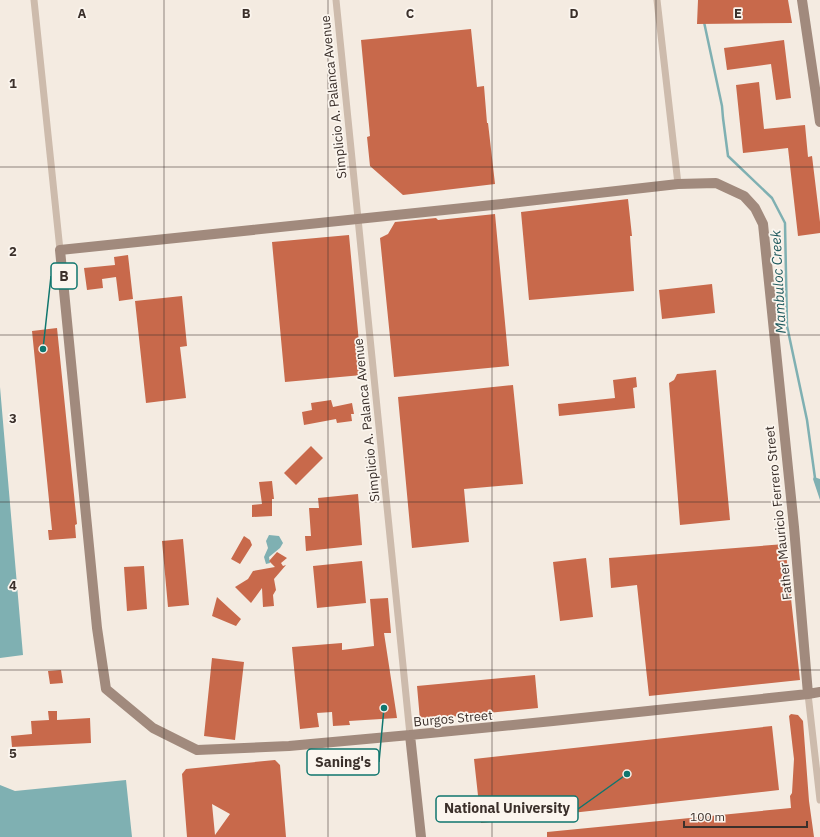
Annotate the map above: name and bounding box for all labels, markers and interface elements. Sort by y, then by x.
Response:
text: A [78,5,87,22]
text: B [242,5,251,22]
text: C [406,5,415,22]
text: D [569,5,579,22]
text: E [734,5,742,22]
street label: Simplicio A. Palanca Avenue [316,14,351,180]
text: 1 [9,75,17,92]
water label: Mambuloc Creek [766,229,790,334]
text: 2 [9,243,17,260]
callout: B [51,263,77,289]
text: B [59,267,69,285]
street label: Simplicio A. Palanca Avenue [349,337,384,503]
text: 3 [9,410,17,427]
street label: Father Mauricio Ferrero Street [761,425,796,601]
text: 4 [9,577,17,594]
street label: Burgos Street [413,707,493,730]
text: 5 [9,745,17,762]
callout: Saning's [307,749,379,775]
text: Saning's [315,753,371,771]
callout: National University [436,796,578,822]
text: National University [444,799,571,817]
scale bar [684,803,807,829]
text: 100 m [690,809,725,824]

